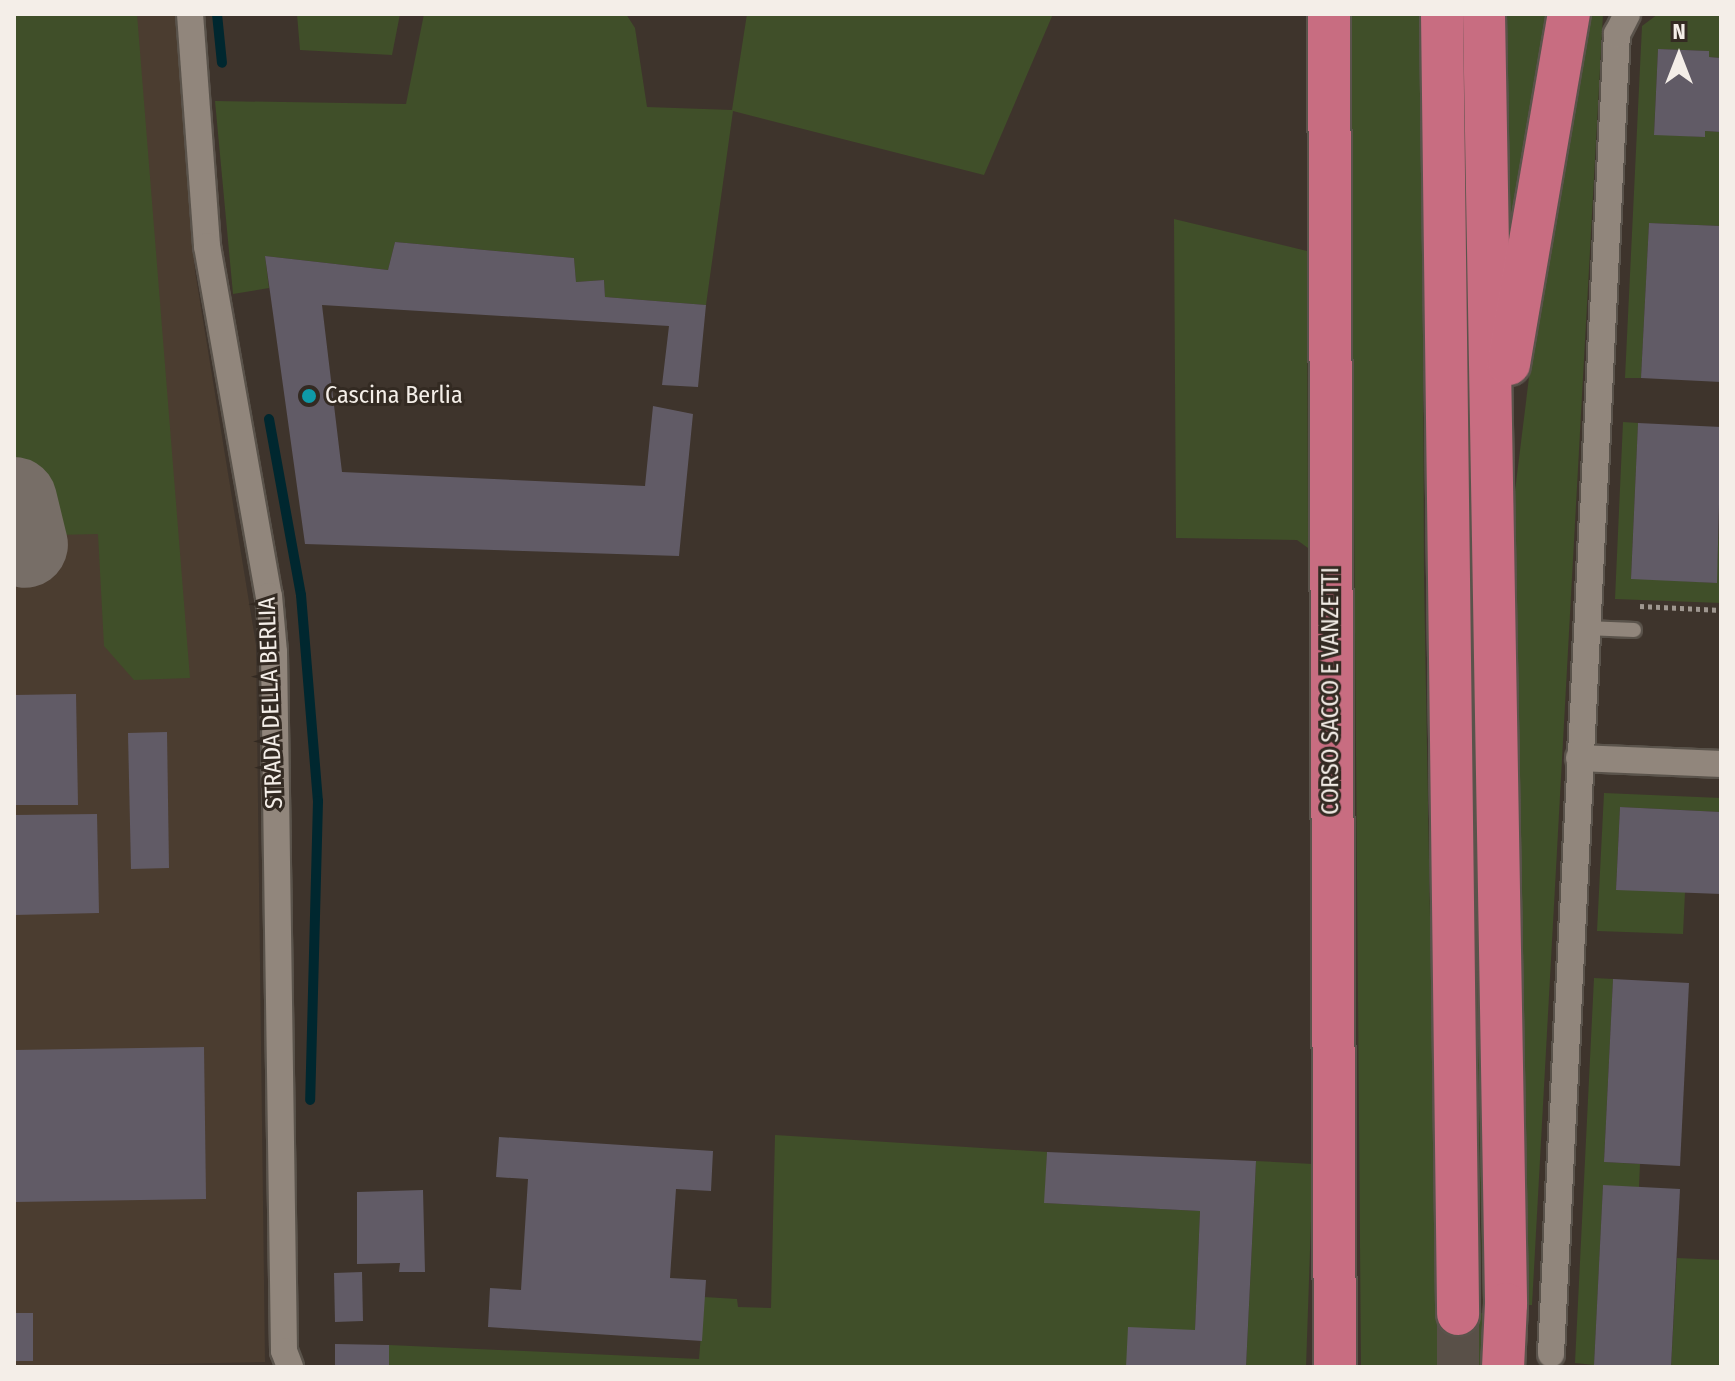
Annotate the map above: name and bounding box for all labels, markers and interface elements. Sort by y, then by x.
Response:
north arrow [1639,16,1719,96]
text: N [1672,18,1686,45]
place label: Cascina Berlia [325,382,463,410]
marker: Cascina Berlia [300,387,318,405]
street label: CORSO SACCO E VANZETTI [1317,567,1345,815]
street label: STRADA DELLA BERLIA [253,597,289,809]

